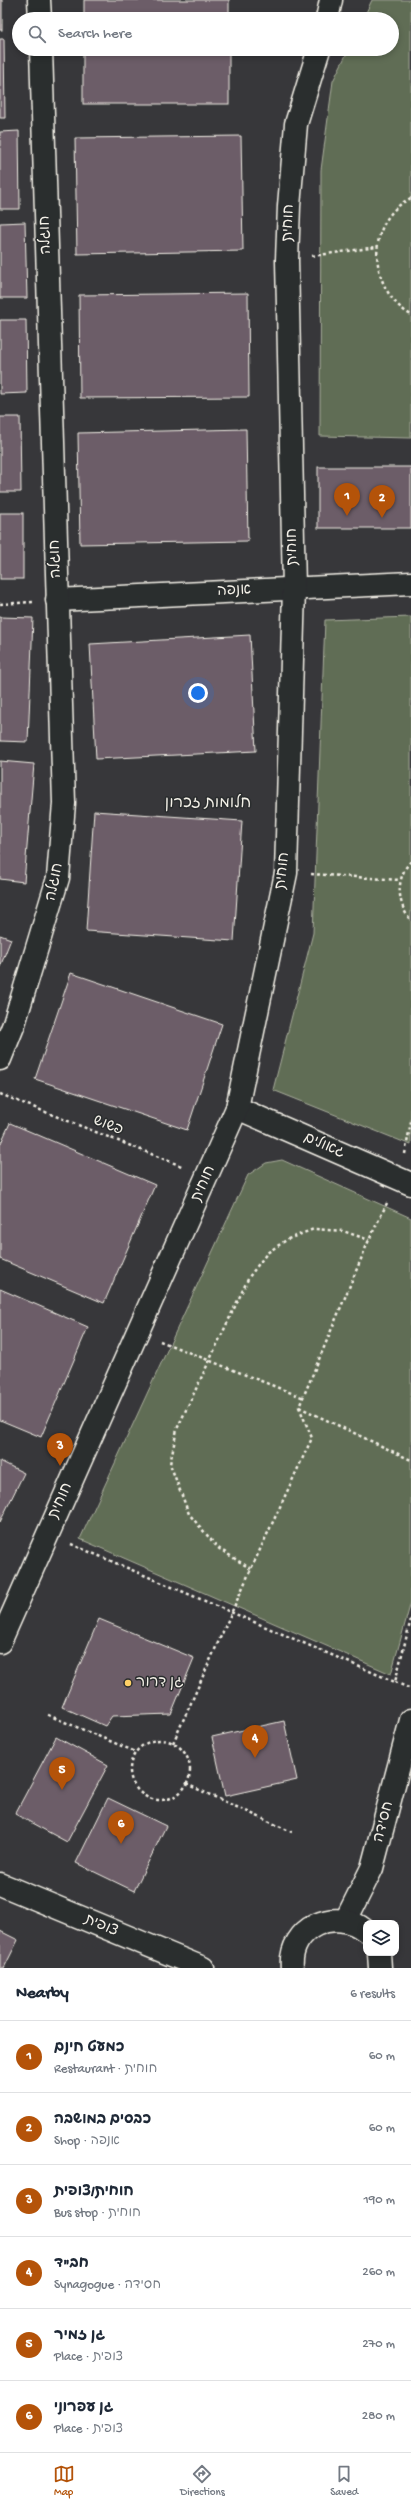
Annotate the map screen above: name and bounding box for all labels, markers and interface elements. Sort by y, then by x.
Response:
search box [12,12,399,56]
icon: search [26,23,48,45]
text: Search here [58,25,132,43]
street label: חוחית [279,204,299,242]
street label: חוגלה [35,215,56,255]
pin: 1 [334,483,360,516]
pin: 2 [369,485,395,518]
street label: חוחית [284,528,302,566]
street label: חוגלה [45,539,66,579]
street label: אנפה [217,581,252,601]
your location [188,683,208,703]
district label: חלומות זכרון [165,793,251,814]
street label: חוחית [272,851,294,891]
street label: חוגלה [41,861,68,903]
street label: פשוש [90,1112,126,1140]
street label: גאולים [301,1128,348,1163]
street label: חוחית [188,1163,220,1205]
pin: 3 [47,1433,73,1466]
street label: חוחית [45,1480,77,1522]
place label: גן דרור [136,1674,183,1692]
marker: גן דרור [123,1678,133,1688]
pin: 4 [242,1725,268,1758]
pin: 5 [49,1757,75,1790]
street label: חסידה [370,1799,398,1845]
pin: 6 [108,1811,134,1844]
street label: צופית [80,1910,121,1941]
map controls [363,1920,399,1956]
button: layers [363,1920,399,1956]
text: Nearby [16,1984,69,2004]
text: 6 results [350,1987,395,2002]
text: כמעט חינם [54,2039,124,2057]
text: 1 [26,2049,32,2064]
text: 60 m [369,2049,395,2064]
text: Restaurant · חוחית [54,2062,157,2077]
text: כבסים במושבה [54,2111,151,2129]
text: 2 [26,2121,32,2136]
text: 60 m [369,2121,395,2136]
text: Shop · אנפה [54,2134,120,2149]
text: חוחית/צופית [54,2183,134,2201]
text: 3 [26,2193,32,2208]
text: 190 m [364,2193,395,2208]
text: Bus stop · חוחית [54,2206,141,2221]
text: חב"ד [54,2255,89,2273]
text: 4 [26,2265,32,2280]
text: 260 m [362,2265,395,2280]
text: Synagogue · חסידה [54,2278,161,2293]
text: גן זמיר [54,2327,105,2345]
text: 5 [26,2337,32,2352]
text: 270 m [362,2337,395,2352]
text: Place · צופית [54,2350,123,2365]
text: גן עפרוני [54,2399,113,2417]
text: 6 [26,2409,32,2424]
text: 280 m [362,2409,395,2424]
text: Place · צופית [54,2422,123,2437]
tab: Map [53,2463,75,2499]
tab: Directions [180,2463,225,2499]
tab: Saved [330,2463,358,2499]

